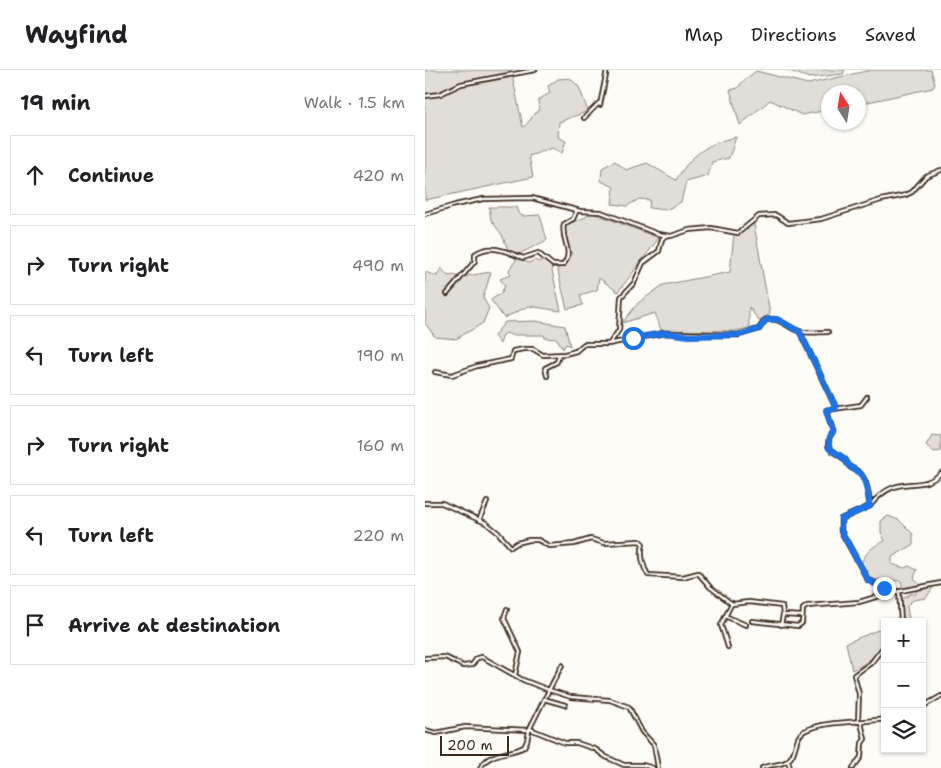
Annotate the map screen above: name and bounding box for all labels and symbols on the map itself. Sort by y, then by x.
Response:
north arrow [821,85,866,130]
route start [622,327,645,350]
route end [873,577,896,600]
scale bar [440,733,509,756]

